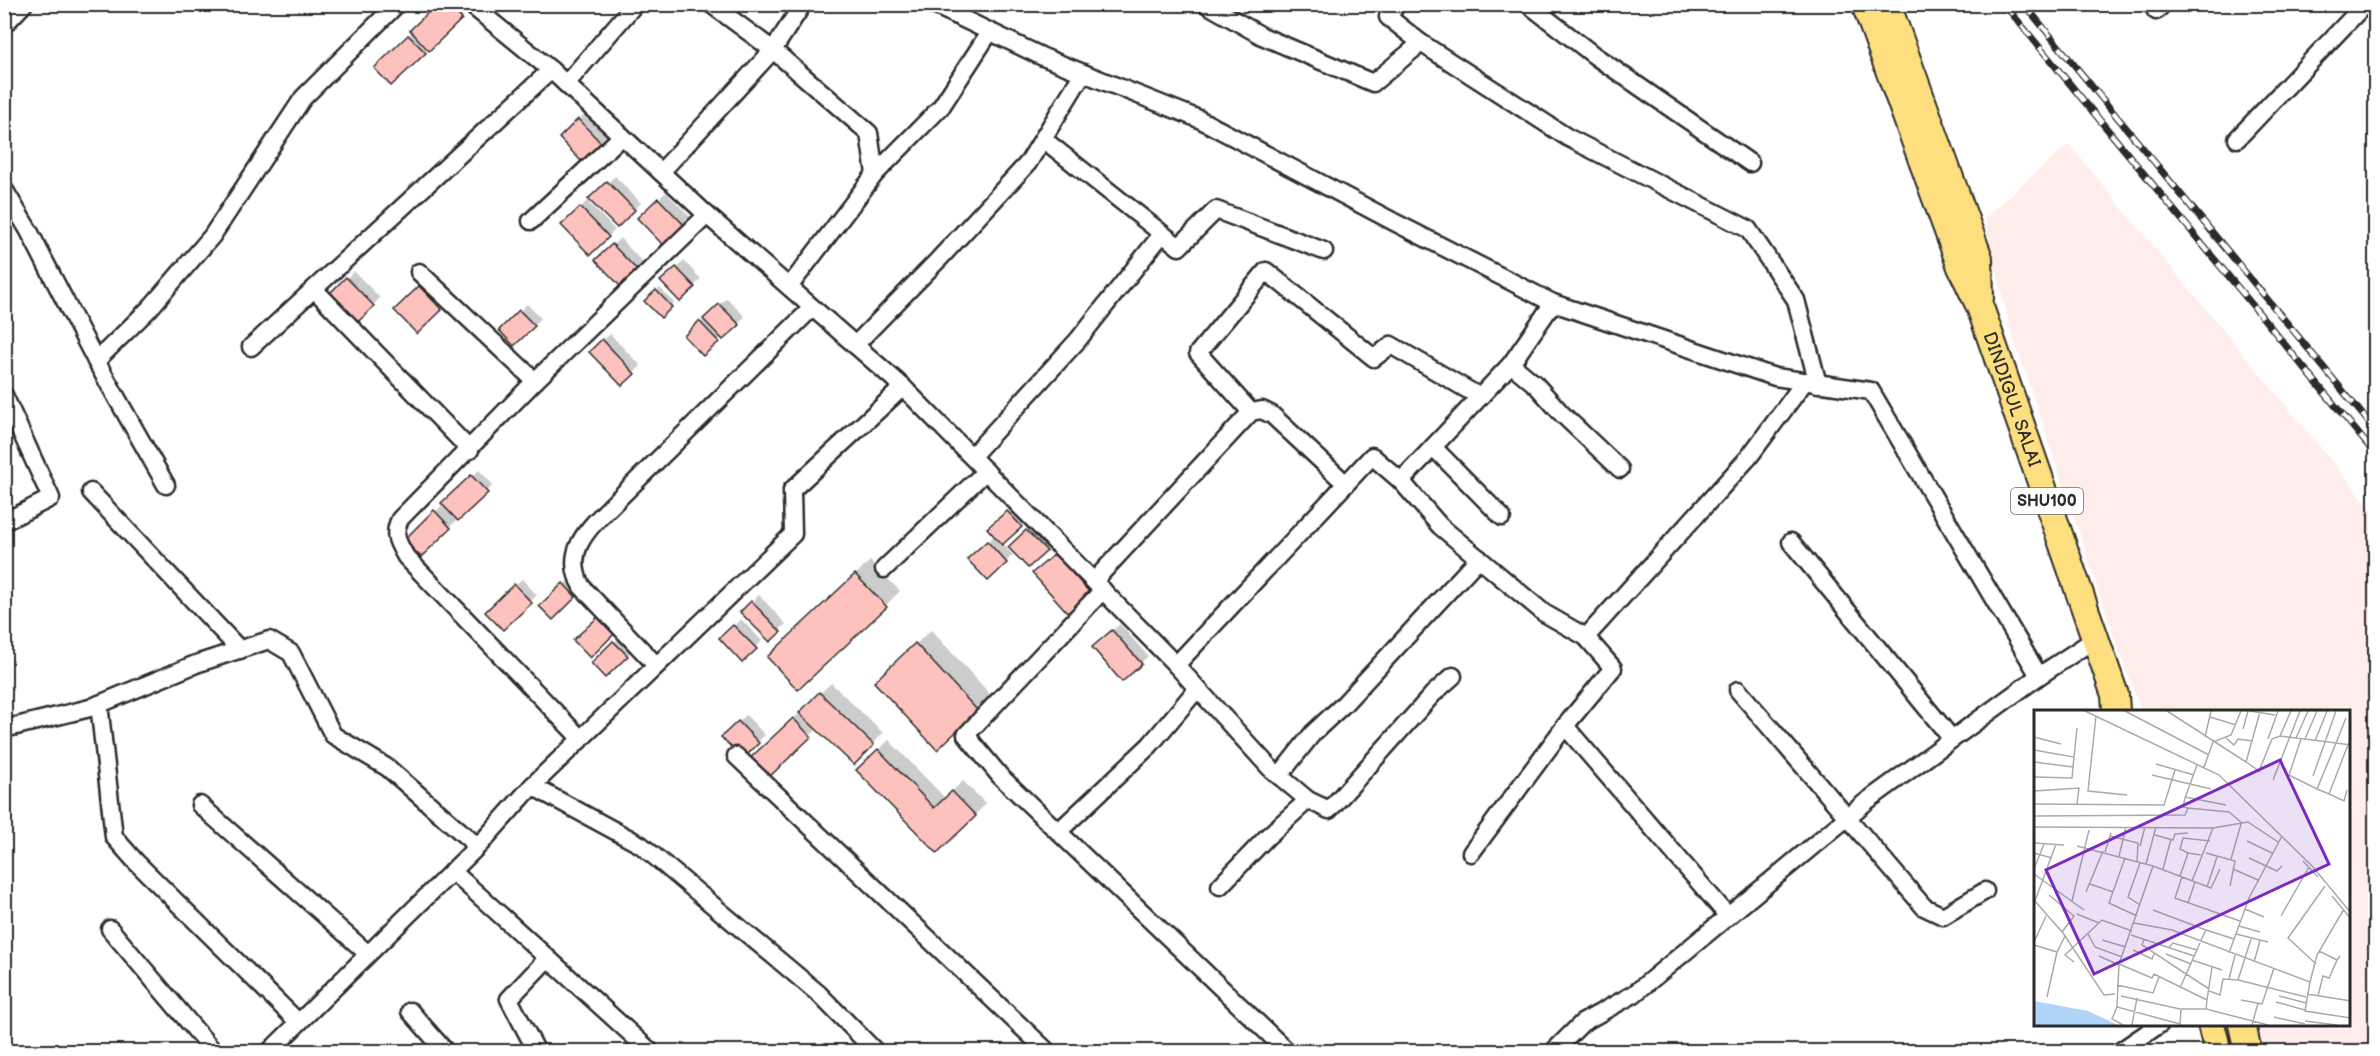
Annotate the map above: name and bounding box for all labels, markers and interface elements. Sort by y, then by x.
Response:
street label: DINDIGUL SALAI [1979,329,2045,470]
road number: SHU100 [2011,488,2083,514]
inset map [2034,710,2350,1026]

